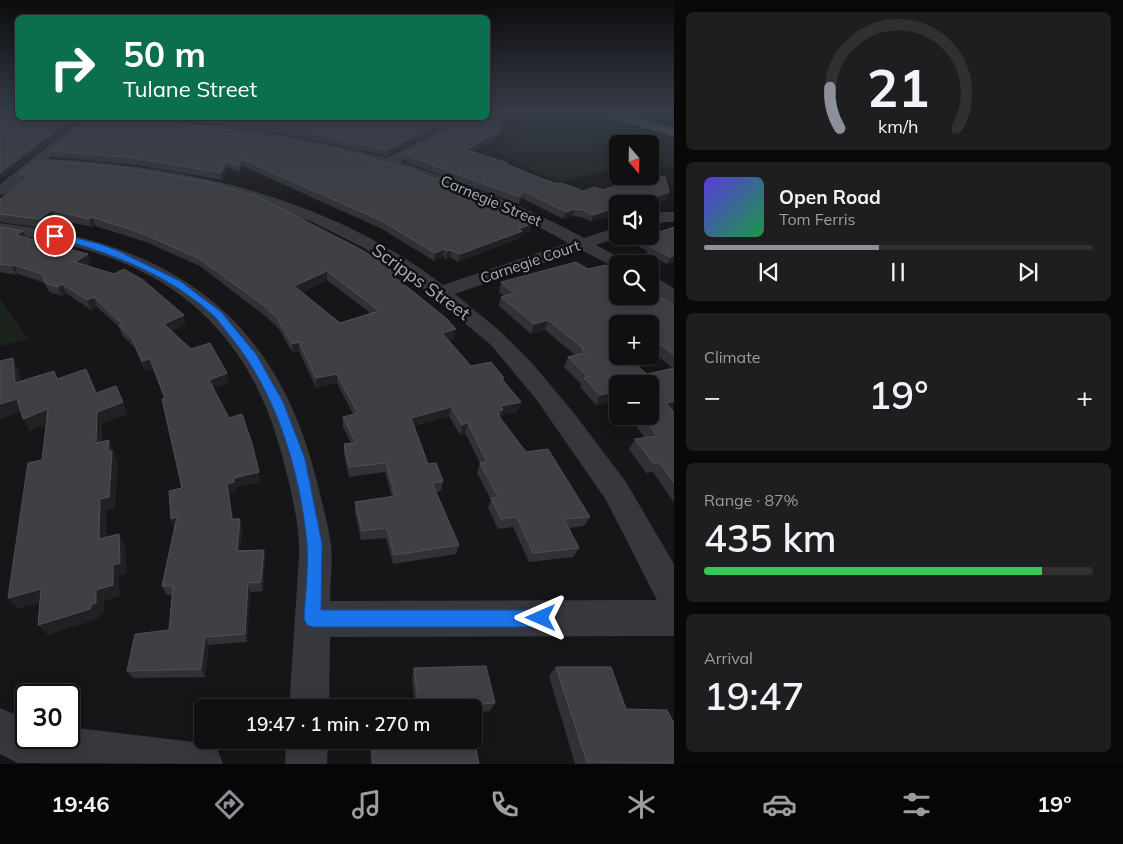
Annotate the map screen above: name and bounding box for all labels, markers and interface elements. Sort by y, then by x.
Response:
text: 50 m [123,32,206,76]
icon: right [40,35,105,100]
text: 21 [867,55,930,120]
text: Tulane Street [123,75,257,103]
text: km/h [878,115,919,137]
north arrow [609,135,659,185]
map controls [609,135,659,425]
street label: Carnegie Street [438,171,544,230]
text: Open Road [779,185,881,209]
button: sound [609,195,659,245]
text: Tom Ferris [779,209,856,229]
pin [34,215,76,257]
icon: arrive [41,222,69,250]
street label: Carnegie Court [478,236,582,287]
street label: Scripps Street [368,238,475,325]
button: search [609,255,659,305]
icon: previous [755,258,783,286]
icon: pause [884,258,912,286]
icon: next [1014,258,1042,286]
button: + [609,315,659,365]
text: Climate [704,347,760,367]
text: 19° [869,371,928,419]
button: − [609,375,659,425]
text: − [704,379,721,414]
text: + [1076,379,1093,414]
text: Range · 87% [704,490,799,510]
text: 435 km [704,514,837,562]
position arrow [514,591,566,643]
text: Arrival [704,648,753,668]
text: 19:47 [704,672,804,720]
speed limit sign: 30 [15,684,80,749]
text: 19:47 · 1 min · 270 m [245,712,431,736]
icon: directions [212,787,247,822]
icon: music [349,787,384,822]
icon: phone [487,787,522,822]
icon: climate [624,787,659,822]
icon: car [762,787,797,822]
icon: filters [899,787,934,822]
text: 19:46 [51,790,110,818]
text: 19° [1037,790,1072,818]

